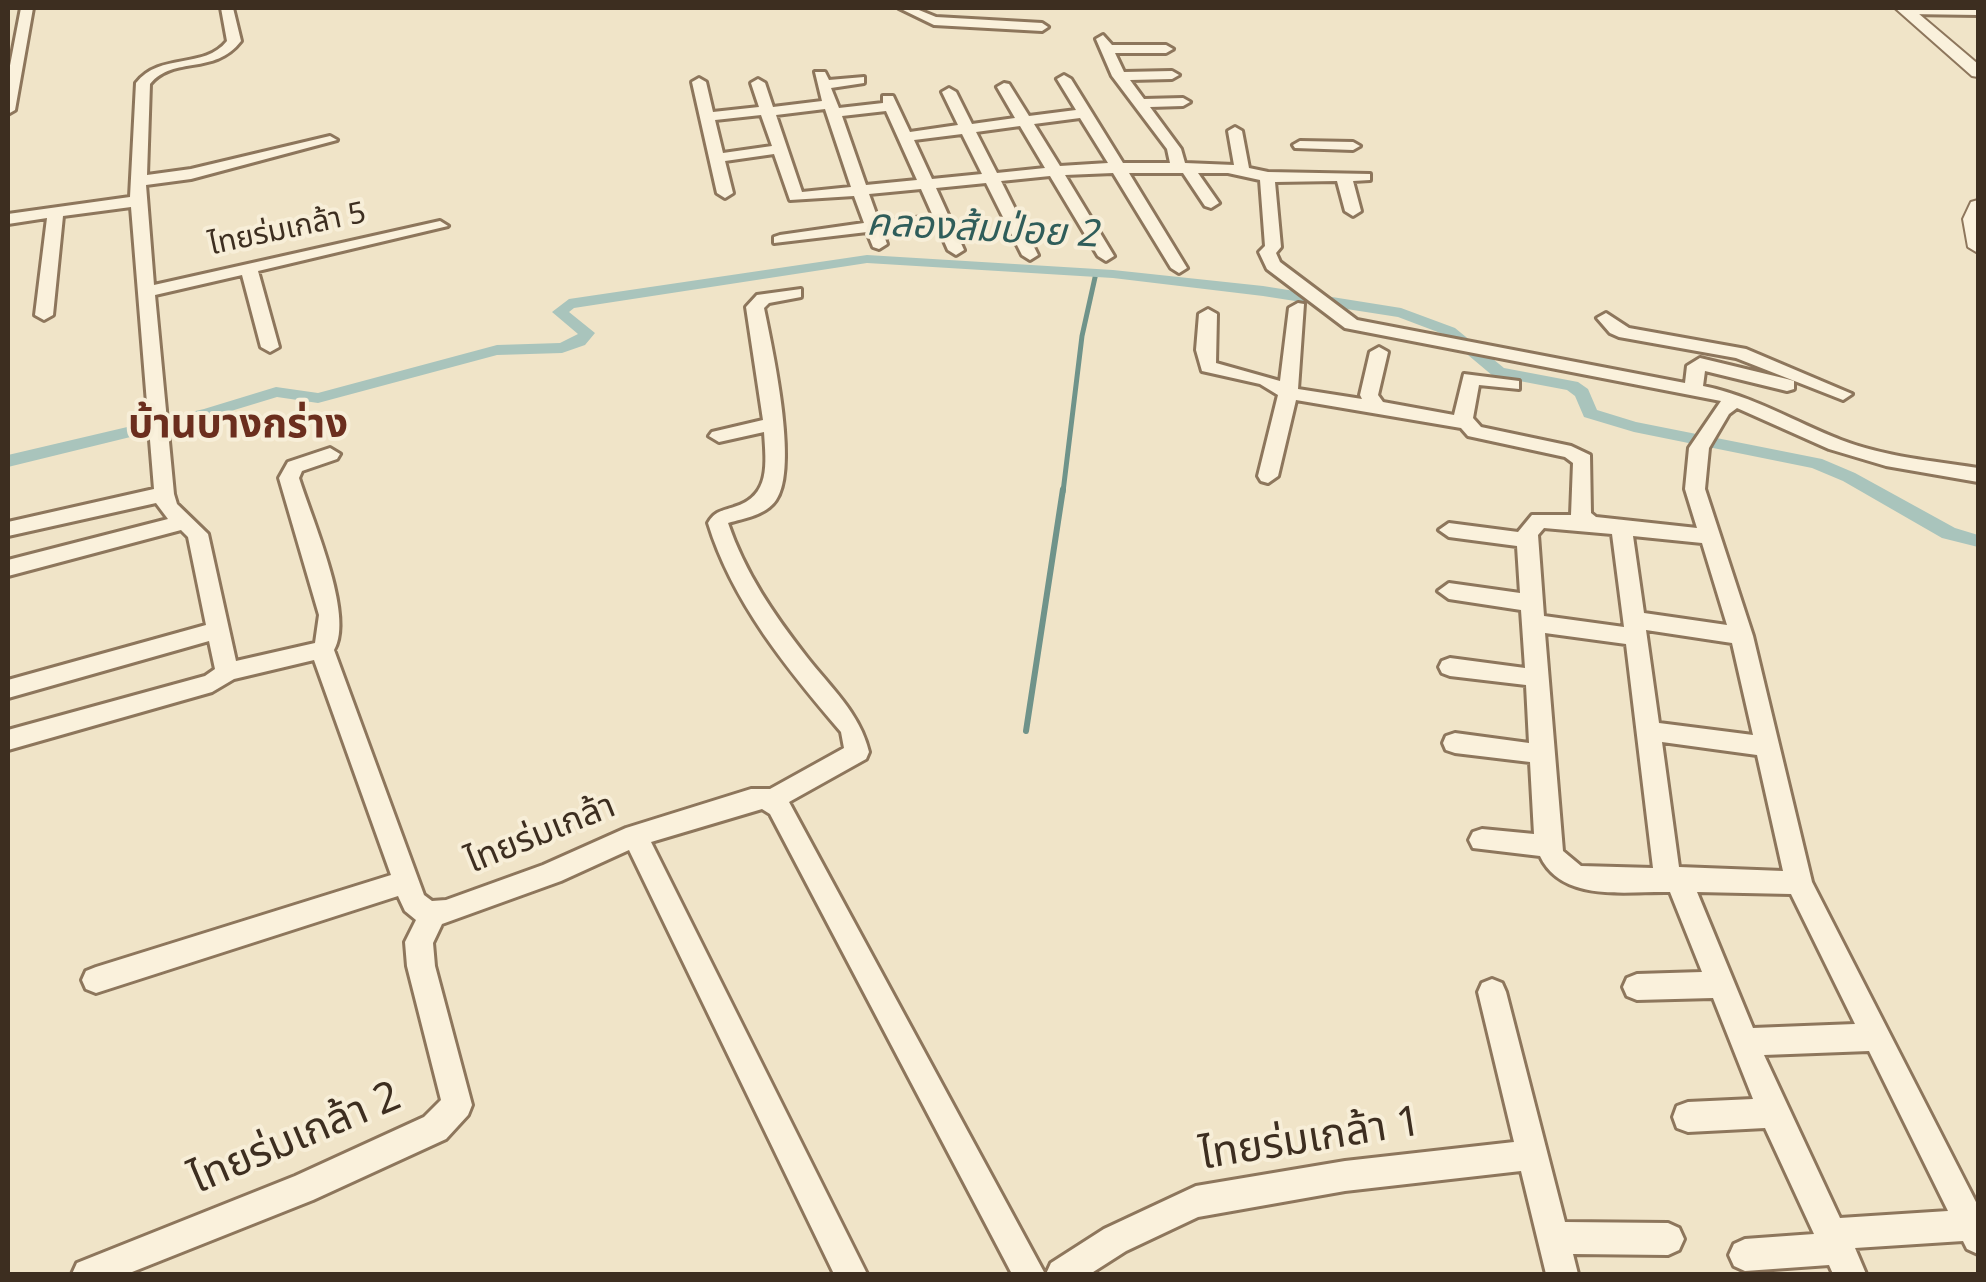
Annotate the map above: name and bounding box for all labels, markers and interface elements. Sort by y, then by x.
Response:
street label: ไทยร่มเกล้า 5 [206,198,370,266]
water label: คลองส้มป่อย 2 [865,204,1099,262]
district label: บ้านบางกร่าง [128,405,348,453]
street label: ไทยร่มเกล้า [461,788,623,886]
street label: ไทยร่มเกล้า 2 [184,1075,410,1209]
street label: ไทยร่มเกล้า 1 [1197,1101,1425,1185]

